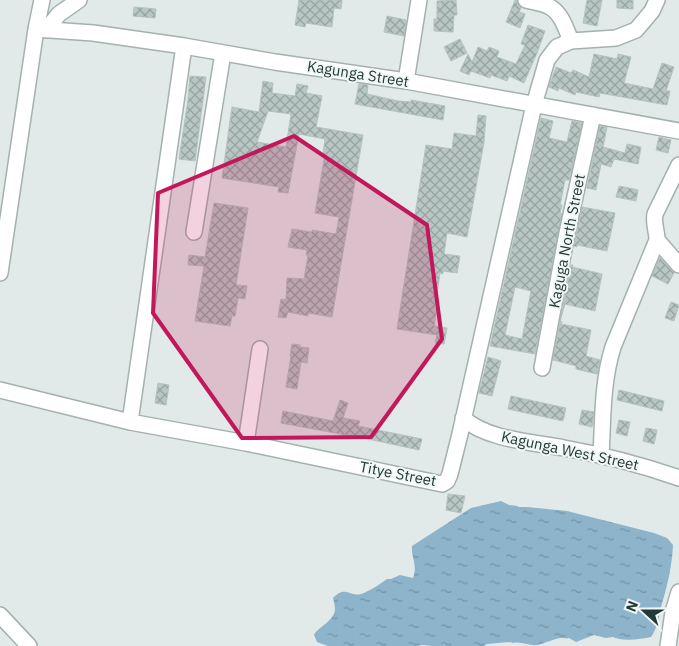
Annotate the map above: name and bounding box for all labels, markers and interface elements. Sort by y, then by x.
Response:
street label: Kagunga Street [306,56,410,91]
street label: Kaguga North Street [544,172,589,310]
street label: Kagunga West Street [500,427,641,474]
street label: Titye Street [358,457,438,490]
north arrow [619,586,669,636]
text: N [622,598,642,614]

